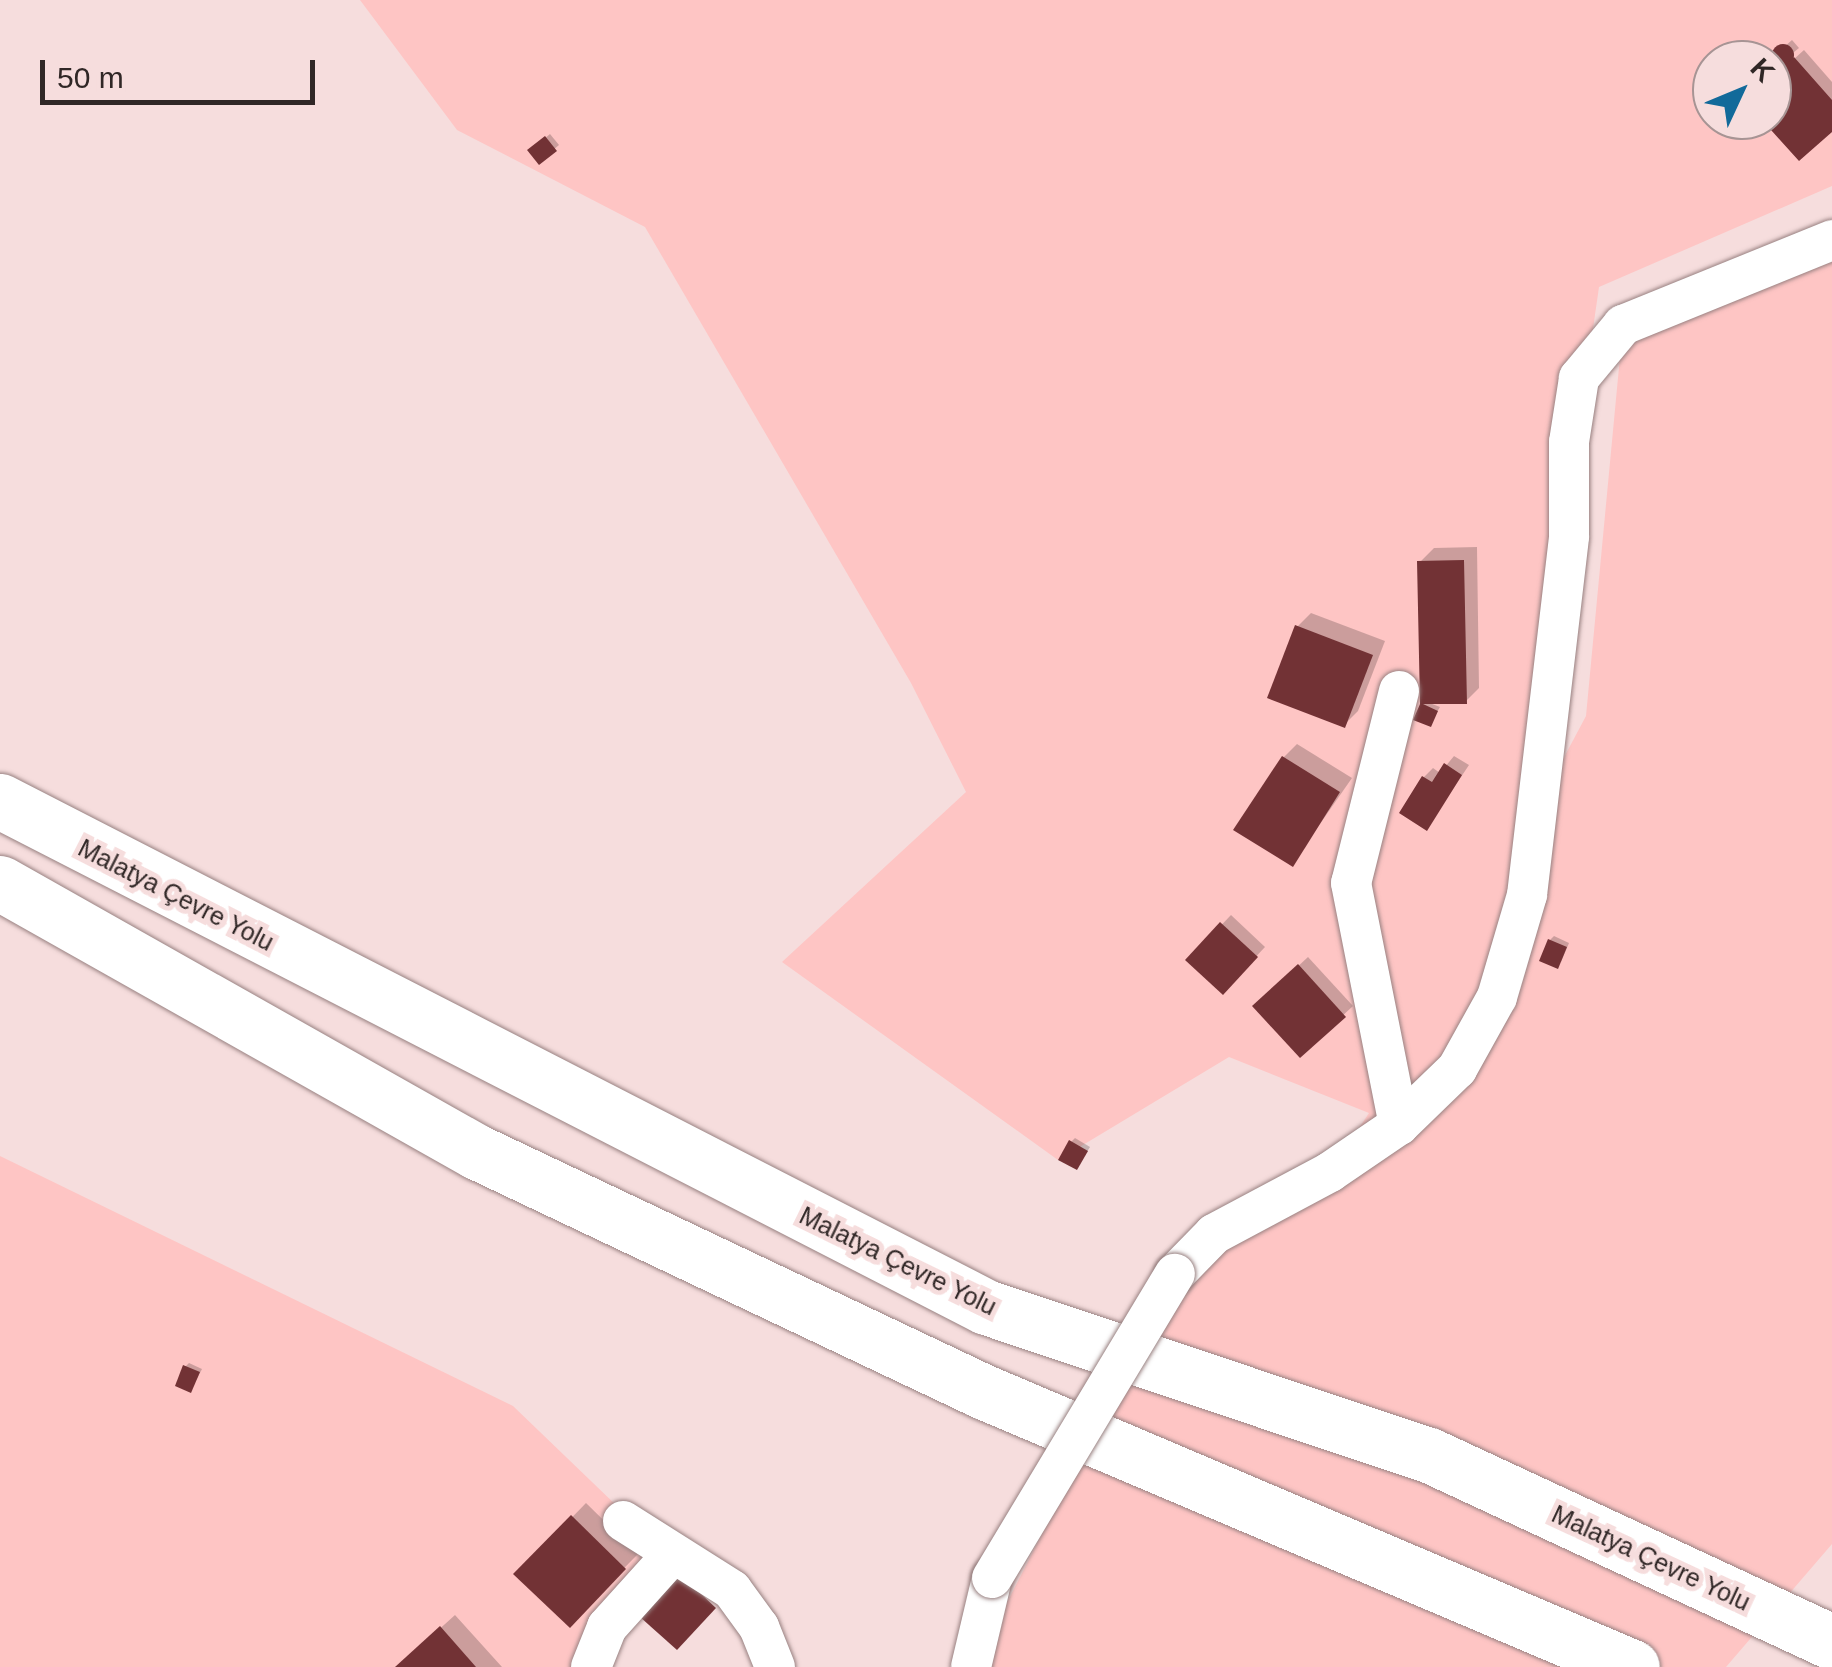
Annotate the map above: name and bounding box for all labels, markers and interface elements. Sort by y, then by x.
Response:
scale bar [45,40,320,102]
north arrow [1692,40,1792,140]
text: K [1744,52,1781,88]
text: 50 m [57,61,124,94]
street label: Malatya Çevre Yolu [73,833,279,957]
street label: Malatya Çevre Yolu [794,1200,1002,1322]
street label: Malatya Çevre Yolu [1547,1499,1755,1617]

